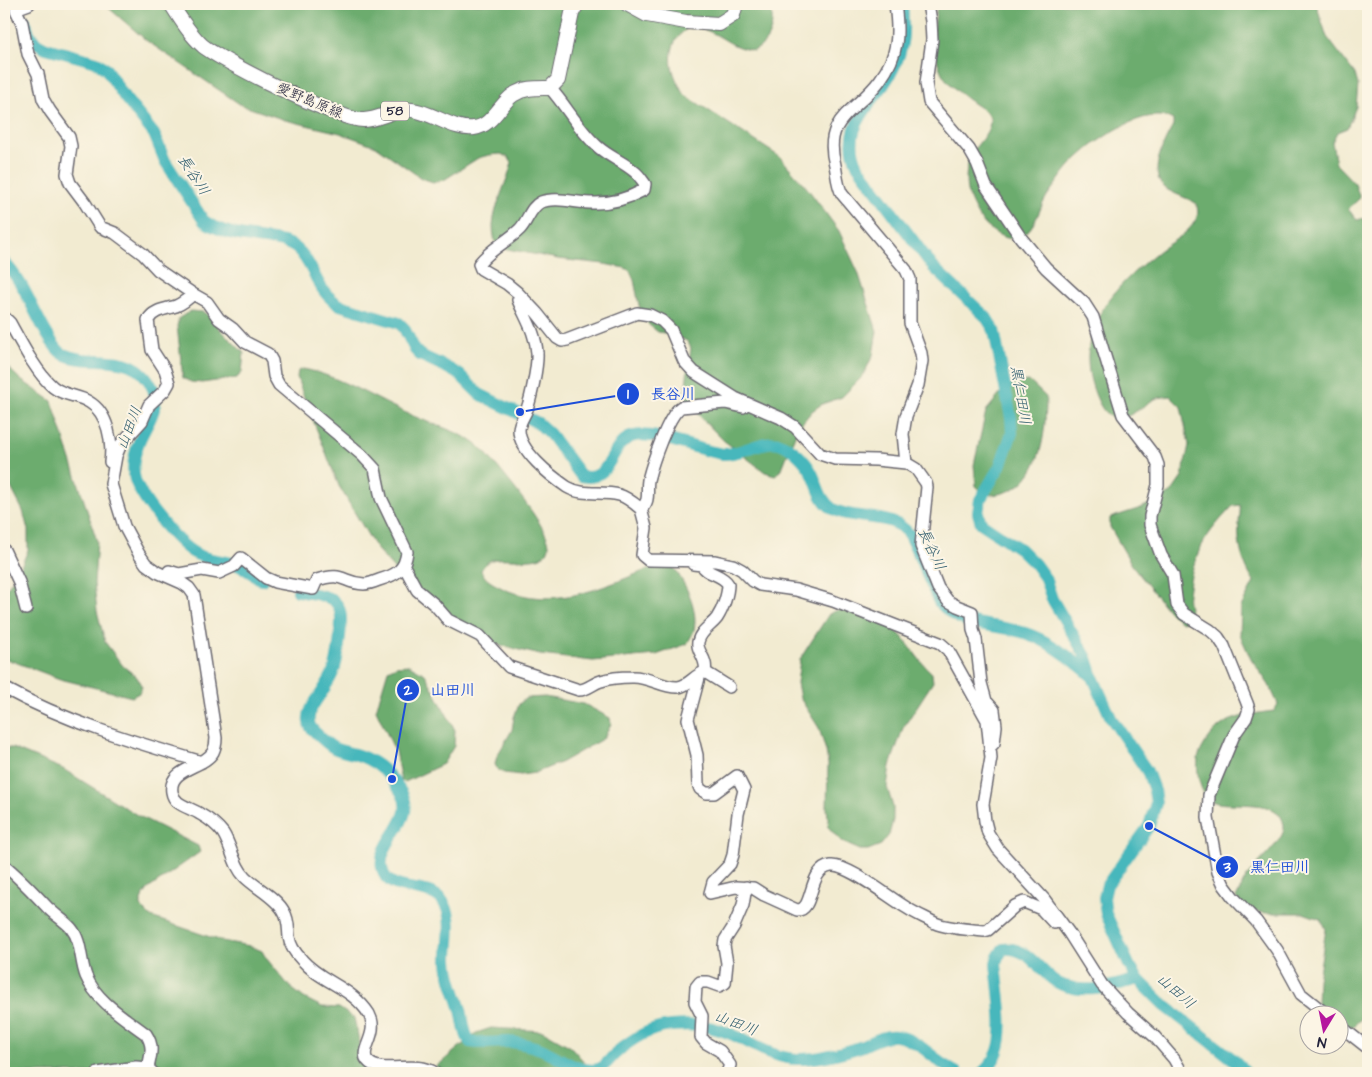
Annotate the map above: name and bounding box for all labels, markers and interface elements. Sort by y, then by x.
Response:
street label: 愛野島原線 [273,78,346,124]
road number: 58 [381,102,409,120]
water label: 長谷川 [173,151,215,200]
water label: 黒仁田川 [1005,364,1036,426]
callout: 長谷川 [615,379,705,409]
text: 1 [627,384,629,405]
text: 長谷川 [650,384,696,405]
water label: 山田川 [112,403,147,453]
water label: 長谷川 [913,524,951,574]
callout: 山田川 [396,675,486,705]
text: 2 [403,680,413,701]
text: 山田川 [430,680,476,701]
callout: 黒仁田川 [1215,852,1320,882]
text: 3 [1222,857,1231,878]
text: 黒仁田川 [1250,857,1310,878]
water label: 山田川 [1152,969,1200,1014]
north arrow [1300,1004,1350,1054]
water label: 山田川 [711,1006,761,1041]
text: N [1316,1031,1328,1052]

